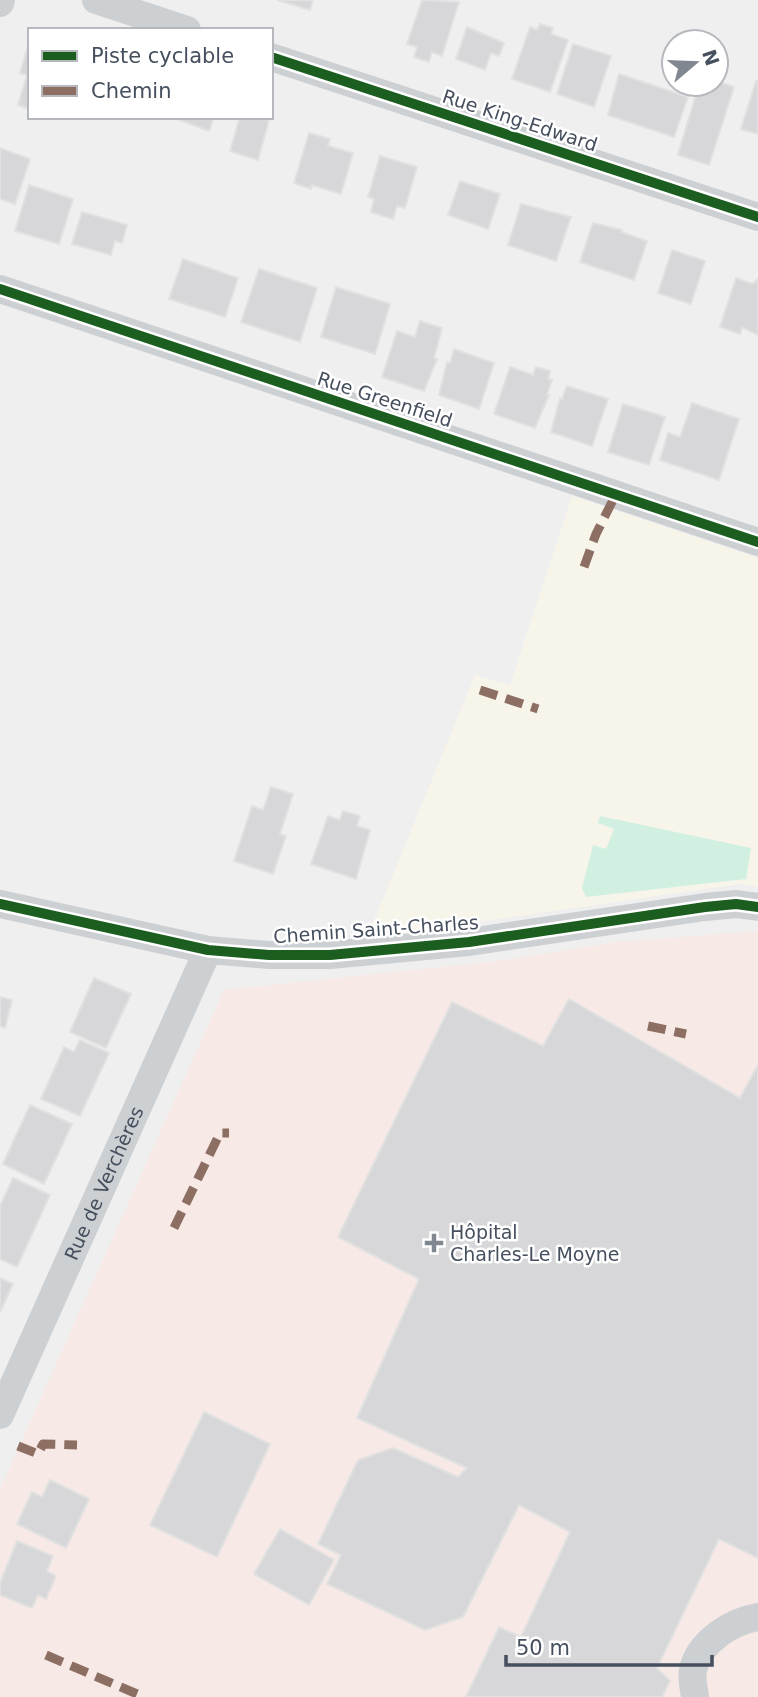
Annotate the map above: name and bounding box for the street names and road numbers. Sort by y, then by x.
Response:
street label: Rue King-Edward [440,85,600,155]
street label: Rue Greenfield [315,367,455,431]
street label: Chemin Saint-Charles [273,911,479,947]
street label: Rue de Verchères [60,1103,148,1263]

